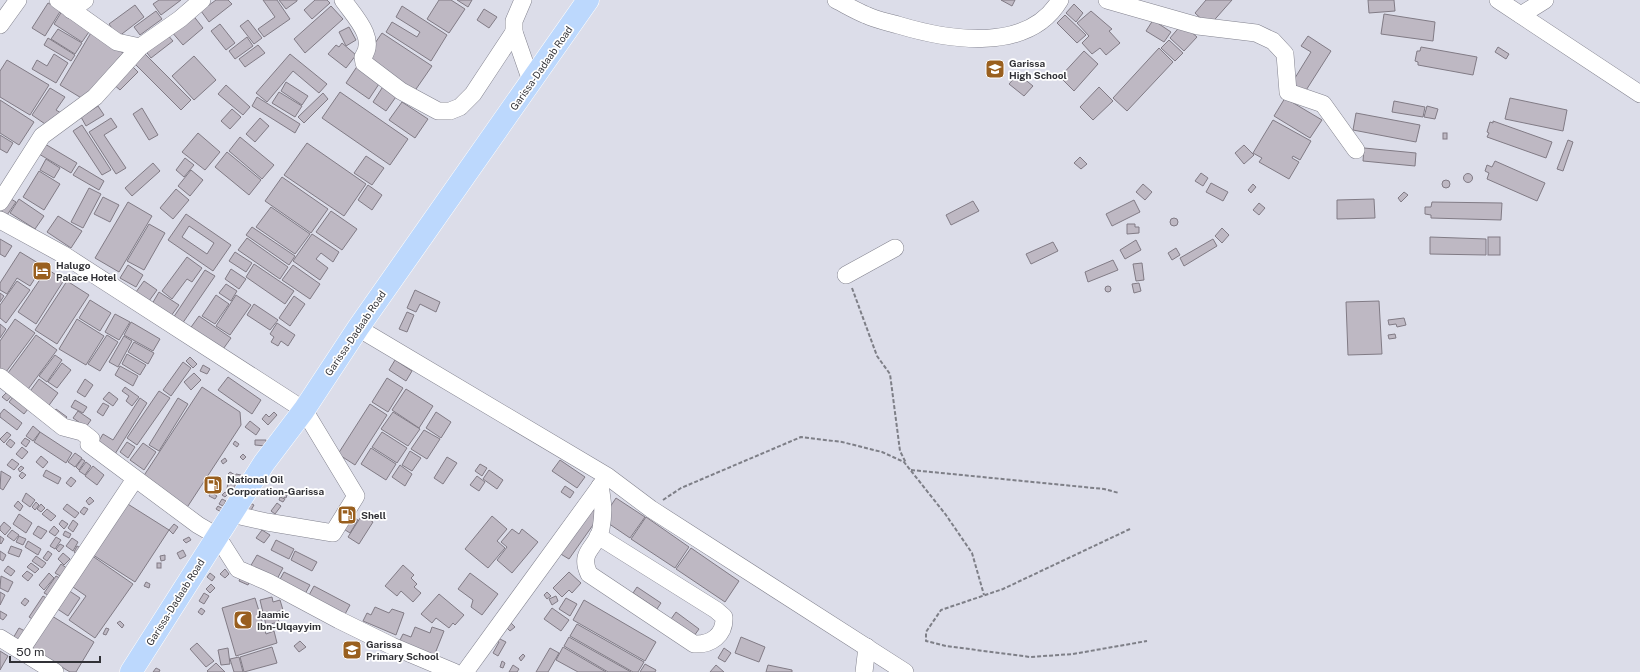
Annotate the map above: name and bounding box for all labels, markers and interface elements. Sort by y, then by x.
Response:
street label: Garissa-Dadaab Road [507,24,575,112]
place label: Garissa High School [1009,57,1067,81]
school or university icon: Garissa High School [984,58,1006,80]
place label: Halugo Palace Hotel [56,259,117,283]
hotel icon: Halugo Palace Hotel [31,260,53,282]
street label: Garissa-Dadaab Road [322,288,388,378]
place label: National Oil Corporation-Garissa [227,473,324,497]
fuel station icon: National Oil Corporation-Garissa [202,474,224,496]
fuel station icon: Shell [336,504,358,526]
place label: Shell [361,509,386,521]
street label: Garissa-Dadaab Road [143,556,207,648]
place label: Jaamic Ibn-Ulqayyim [257,608,321,632]
mosque icon: Jaamic Ibn-Ulqayyim [232,609,254,631]
scale bar [10,638,100,664]
place label: Garissa Primary School [366,638,439,662]
school or university icon: Garissa Primary School [341,639,363,661]
text: 50 m [16,645,44,659]

